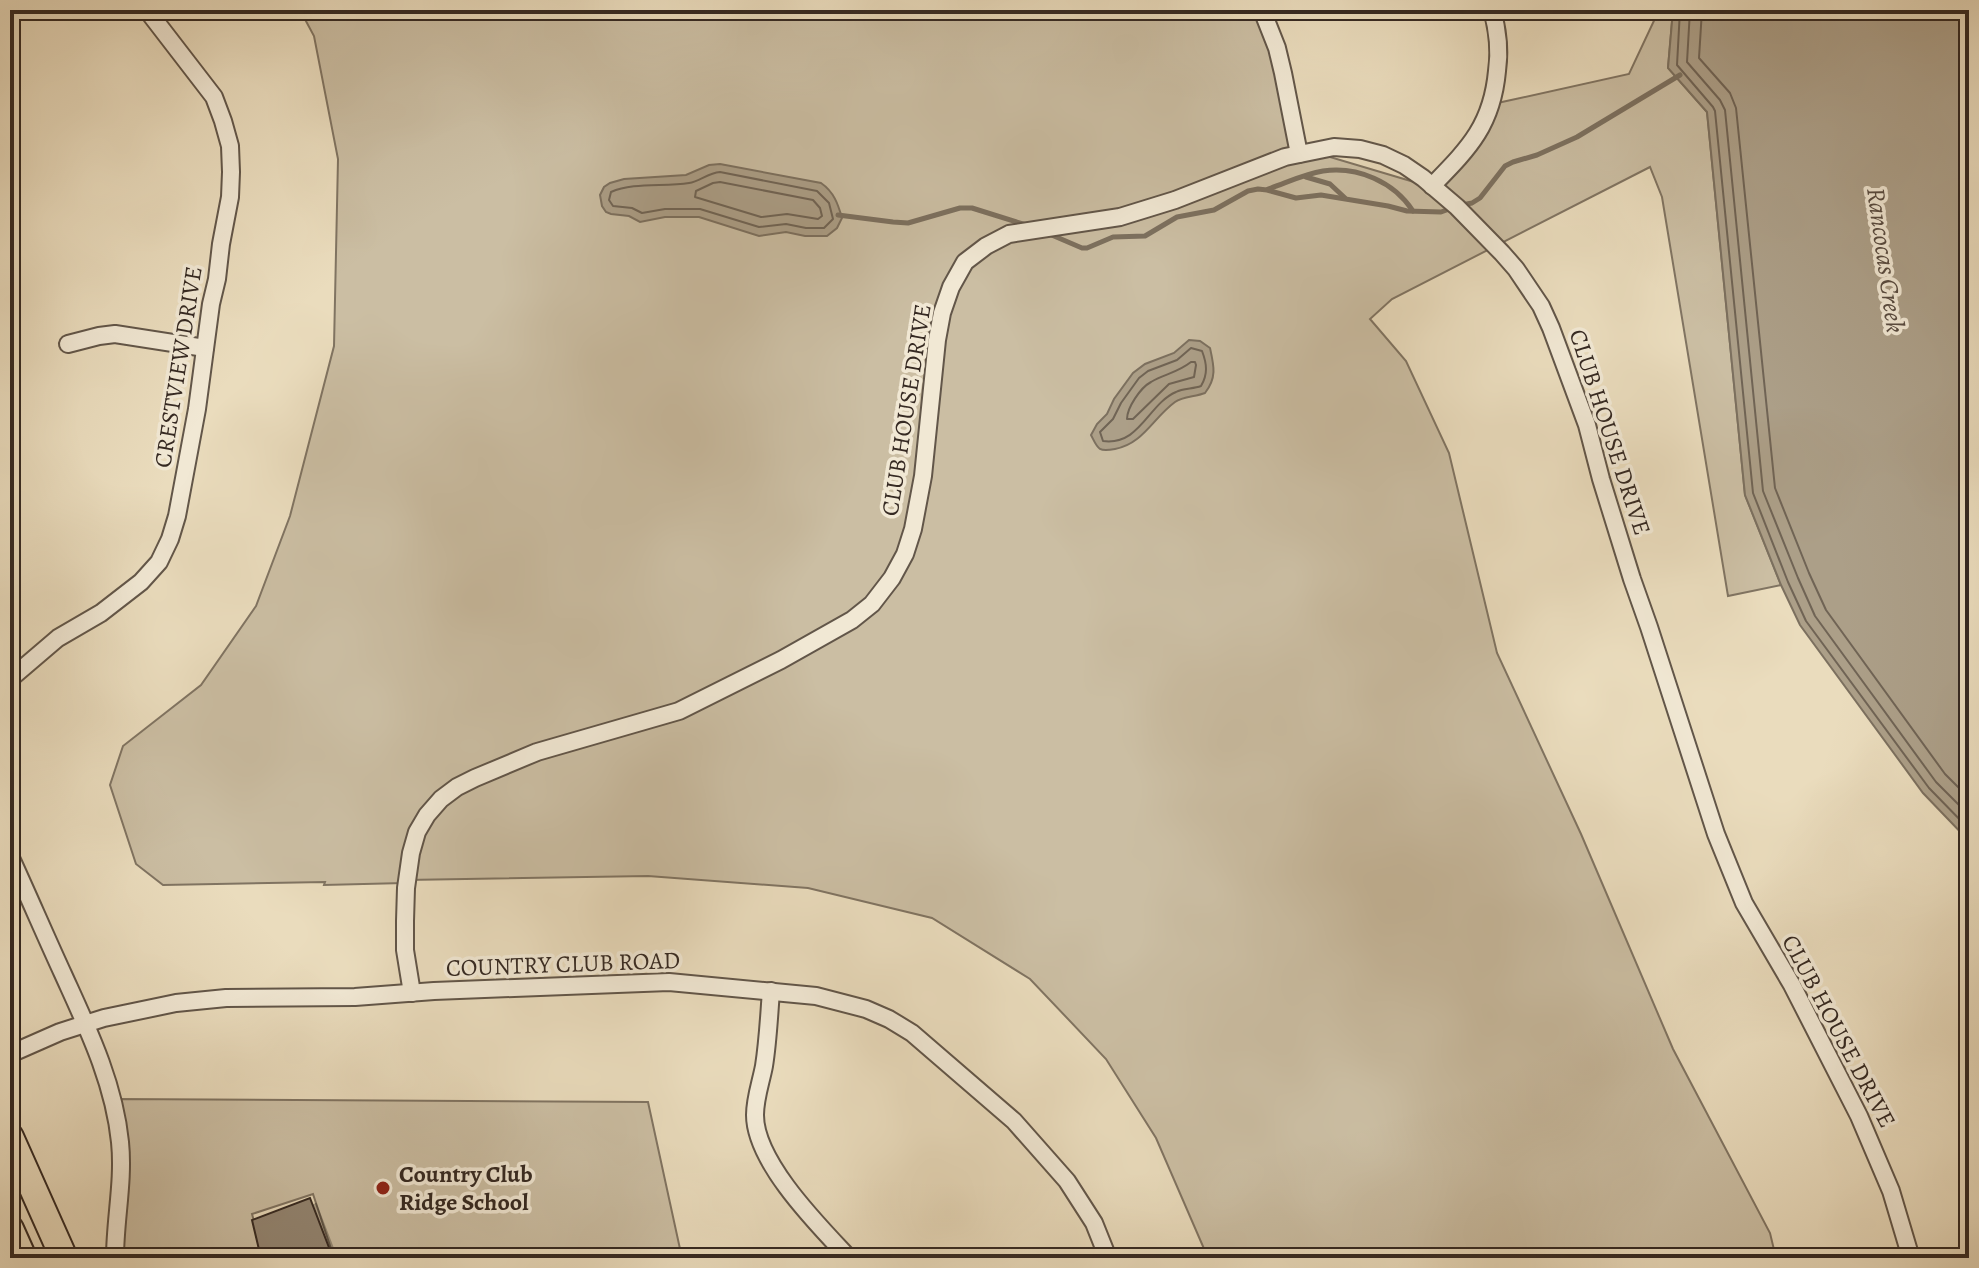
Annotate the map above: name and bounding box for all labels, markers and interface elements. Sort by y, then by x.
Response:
water label: Rancocas Creek [1858,185,1913,335]
street label: CRESTVIEW DRIVE [146,264,210,470]
street label: CLUB HOUSE DRIVE [873,302,939,518]
street label: CLUB HOUSE DRIVE [1562,325,1658,539]
street label: CLUB HOUSE DRIVE [1775,929,1903,1133]
street label: COUNTRY CLUB ROAD [445,944,681,984]
place label: Country Club Ridge School [399,1158,532,1218]
marker: Country Club Ridge School [374,1179,392,1197]

